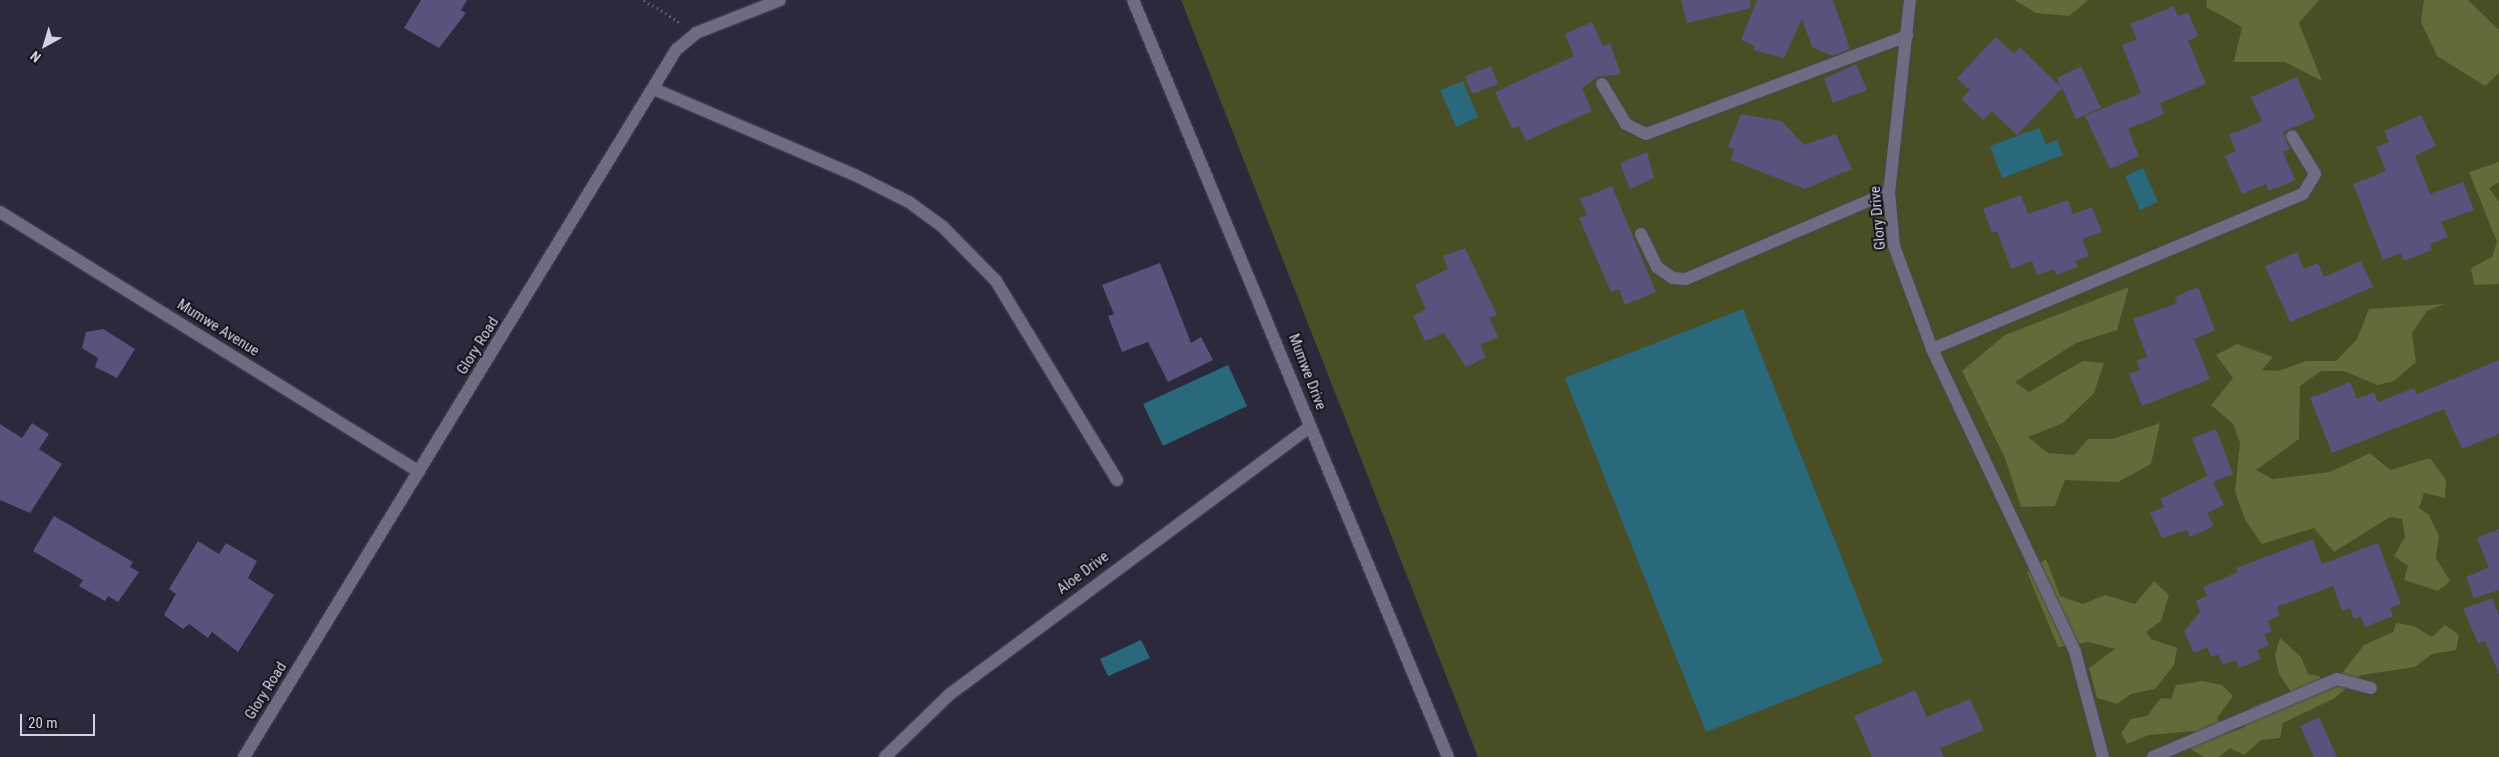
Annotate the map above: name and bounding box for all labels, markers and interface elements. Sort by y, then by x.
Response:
north arrow [20,20,70,70]
text: N [27,48,44,66]
street label: Glory Drive [1866,185,1890,251]
street label: Mumwe Avenue [174,296,262,360]
street label: Glory Road [453,314,503,378]
street label: Mumwe Drive [1284,331,1330,413]
street label: Aloe Drive [1054,548,1112,598]
street label: Glory Road [241,659,291,723]
scale bar [22,704,98,736]
text: 20 m [28,714,58,732]

